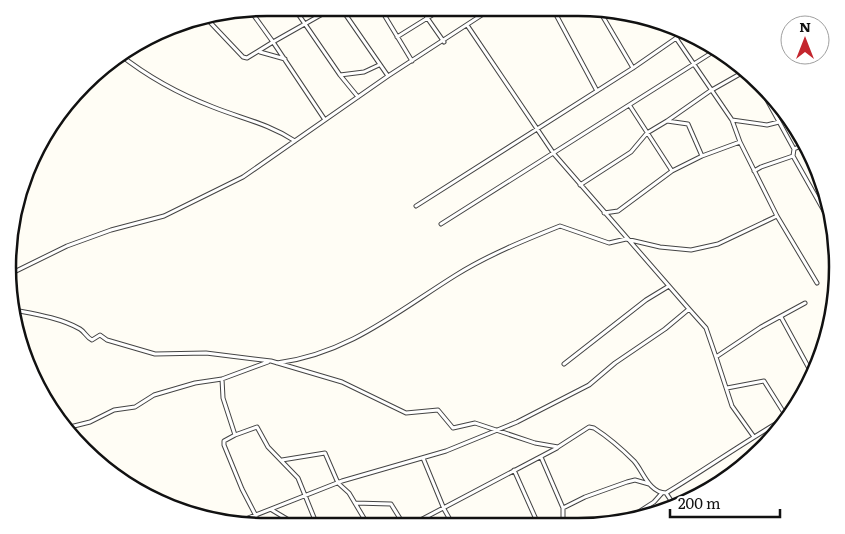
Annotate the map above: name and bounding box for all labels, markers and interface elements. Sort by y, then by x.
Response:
north arrow [780,15,830,65]
text: N [799,16,811,36]
scale bar [670,486,780,518]
text: 200 m [678,491,721,514]

